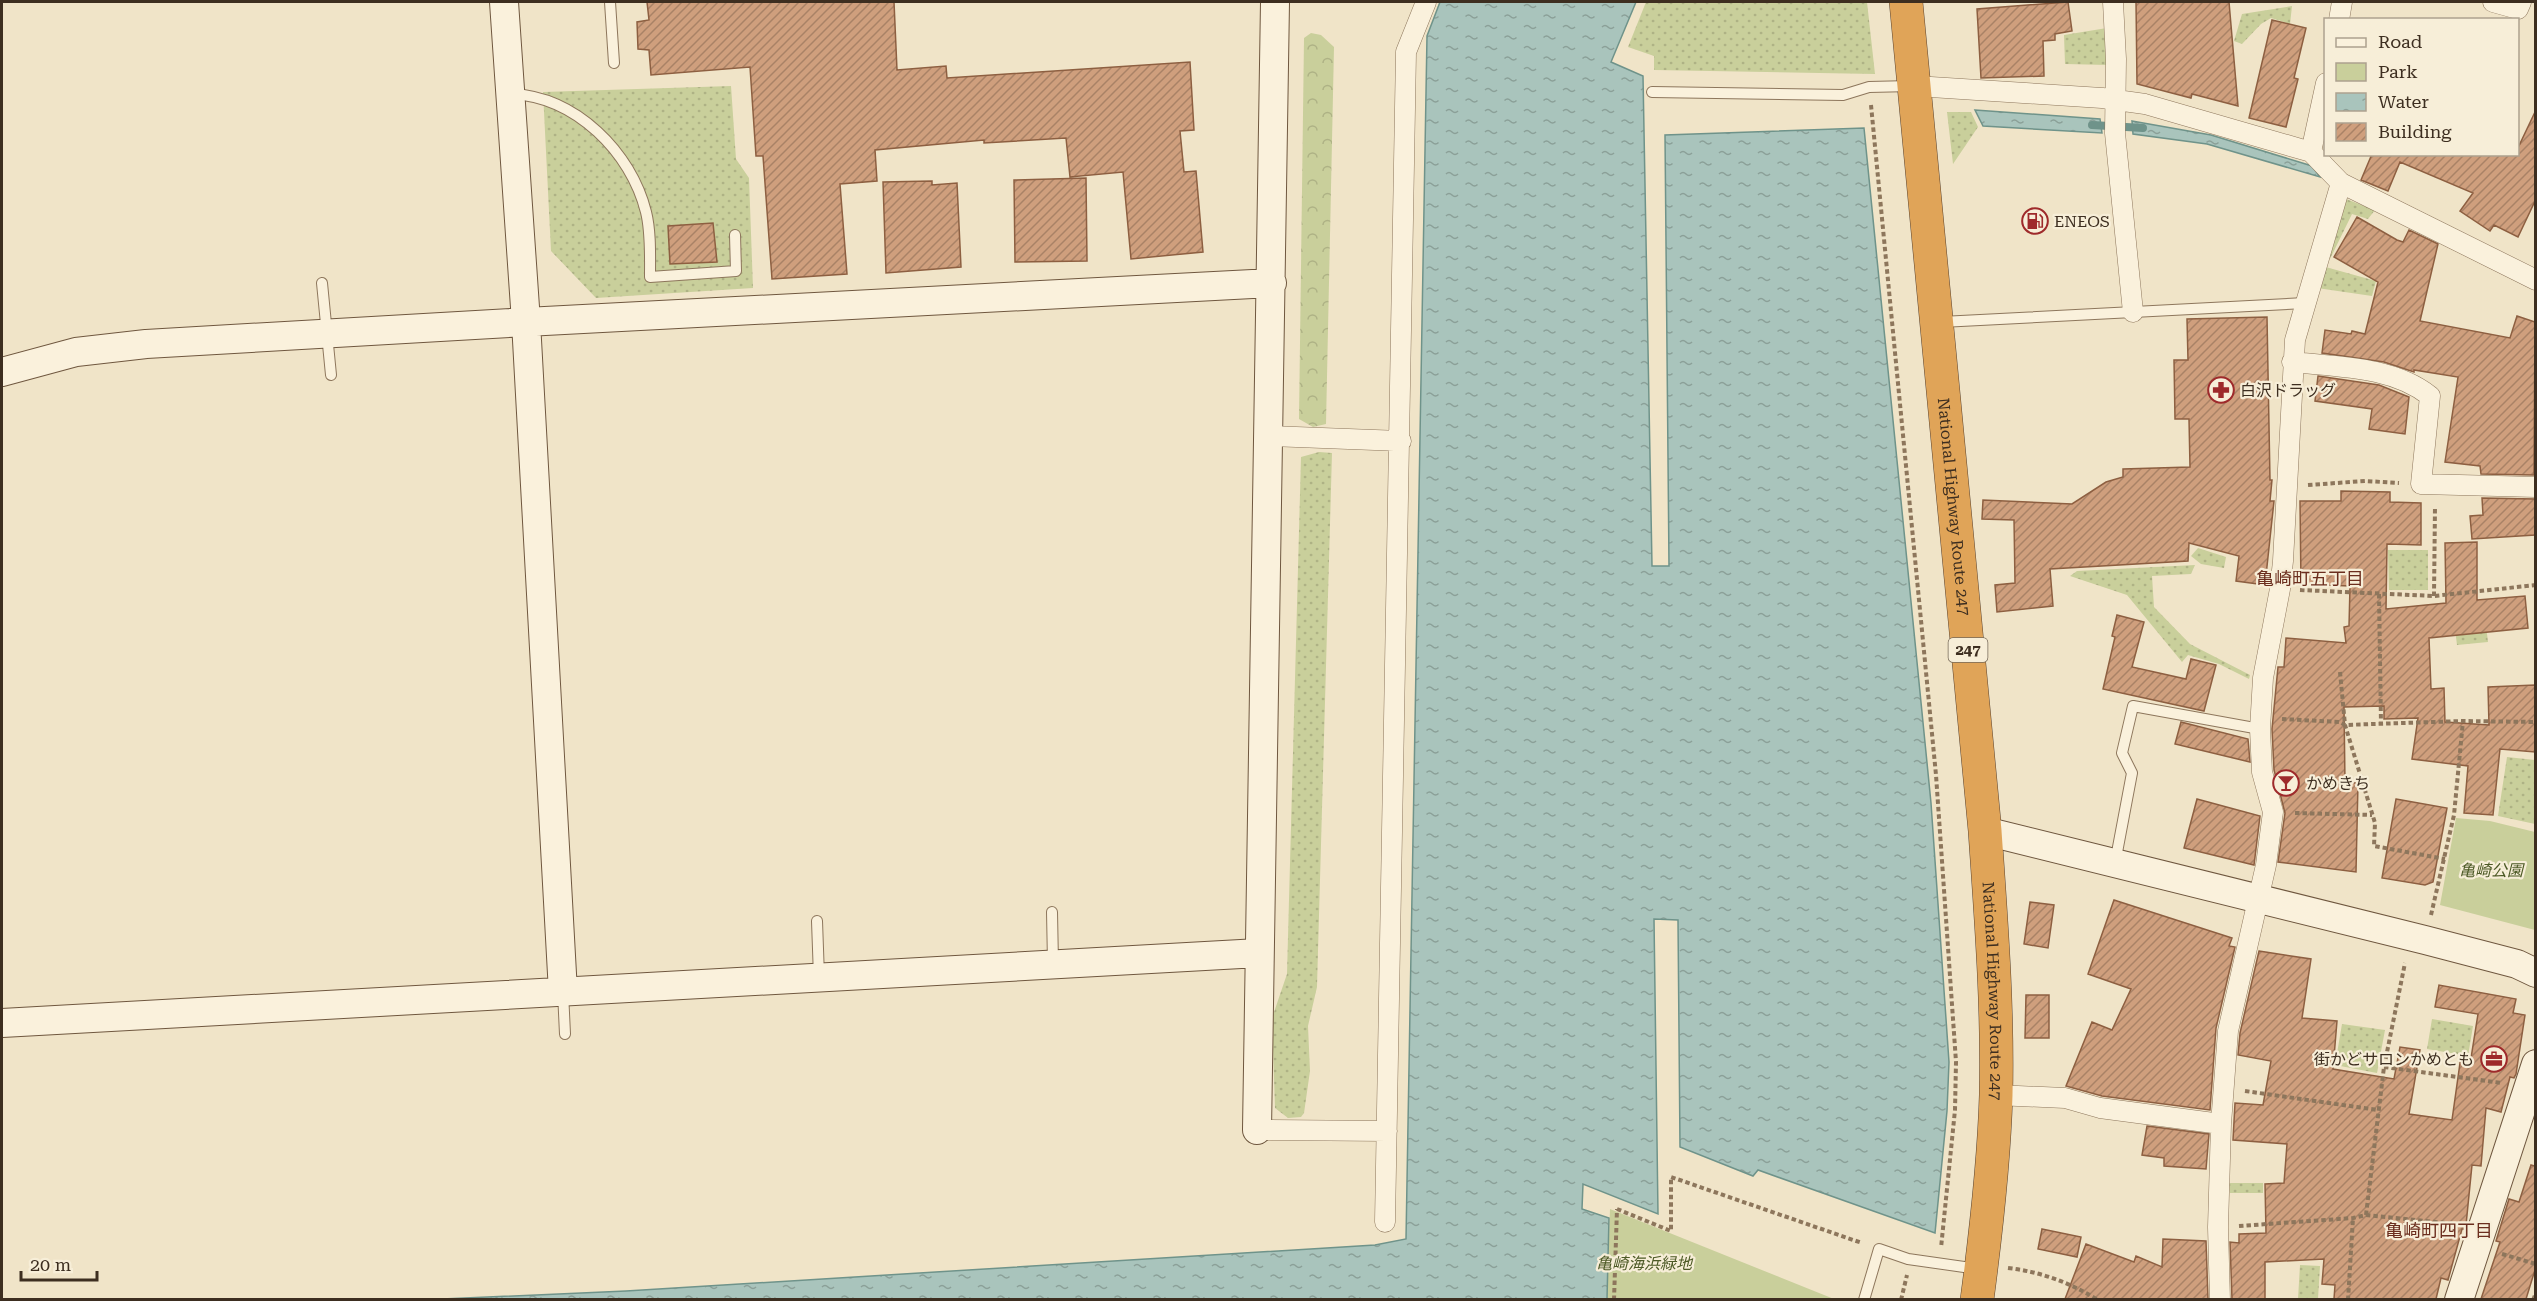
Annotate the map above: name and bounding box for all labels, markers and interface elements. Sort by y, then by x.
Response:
legend [2324,18,2519,156]
text: Road [2378,31,2423,52]
text: Park [2378,61,2418,82]
text: Water [2378,91,2429,112]
text: Building [2378,121,2452,142]
fuel station icon: ENEOS [2020,206,2050,236]
place label: ENEOS [2054,212,2110,231]
pharmacy icon: 白沢ドラッグ [2206,375,2236,405]
place label: 白沢ドラッグ [2240,381,2336,400]
street label: National Highway Route 247 [1934,397,1974,617]
district label: 亀崎町五丁目 [2256,568,2364,589]
road number: 247 [1948,638,1988,662]
bar icon: かめきち [2271,768,2301,798]
place label: かめきち [2306,774,2370,793]
park label: 亀崎公園 [2459,861,2525,880]
street label: National Highway Route 247 [1979,881,2006,1101]
office icon: 街かどサロンかめとも [2479,1044,2509,1074]
place label: 街かどサロンかめとも [2314,1050,2474,1069]
district label: 亀崎町四丁目 [2385,1220,2493,1241]
scale bar [21,1244,98,1282]
text: 20 m [30,1254,71,1275]
park label: 亀崎海浜緑地 [1596,1254,1694,1273]

